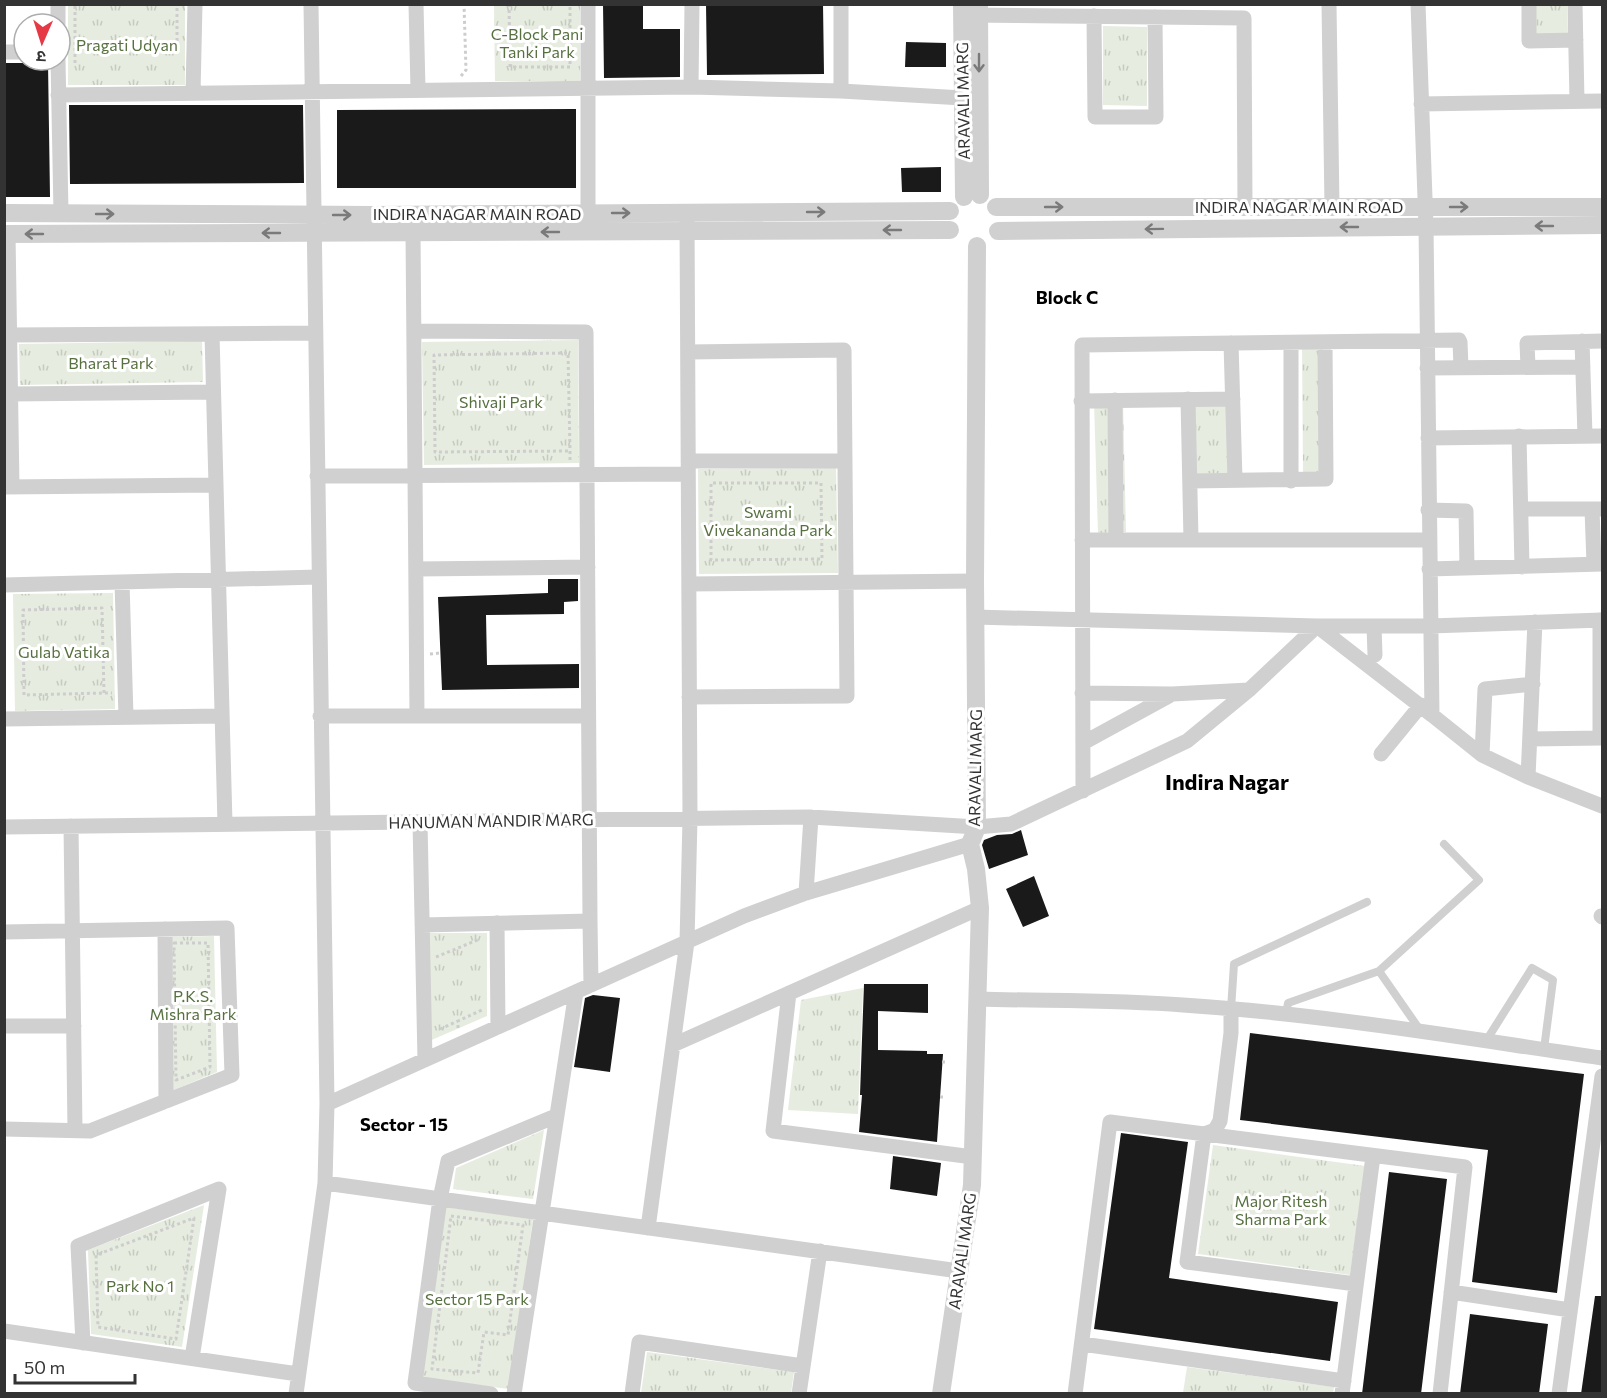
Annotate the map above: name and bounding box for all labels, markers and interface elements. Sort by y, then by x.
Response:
north arrow [12,12,72,72]
park label: C-Block Pani Tanki Park [491,24,583,61]
park label: Pragati Udyan [76,35,178,54]
street label: ARAVALI MARG [952,42,973,160]
text: उ [35,48,46,67]
one-way arrow [973,52,985,72]
street label: INDIRA NAGAR MAIN ROAD [1195,197,1403,216]
one-way arrow [1044,201,1064,213]
one-way arrow [1449,201,1469,213]
street label: INDIRA NAGAR MAIN ROAD [373,204,581,223]
one-way arrow [805,206,825,218]
one-way arrow [610,207,630,219]
one-way arrow [94,208,114,220]
one-way arrow [331,209,351,221]
one-way arrow [1535,220,1555,232]
one-way arrow [1340,221,1360,233]
one-way arrow [1145,223,1165,235]
one-way arrow [882,224,902,236]
one-way arrow [540,226,560,238]
one-way arrow [261,227,281,239]
one-way arrow [24,228,44,240]
district label: Block C [1036,286,1098,308]
park label: Bharat Park [68,353,154,372]
park label: Shivaji Park [459,392,543,411]
park label: Swami Vivekananda Park [703,502,833,539]
park label: Gulab Vatika [18,642,110,661]
street label: ARAVALI MARG [964,709,985,827]
district label: Indira Nagar [1165,768,1289,795]
street label: HANUMAN MANDIR MARG [388,809,594,832]
park label: P.K.S. Mishra Park [149,986,237,1023]
district label: Sector - 15 [360,1113,448,1135]
street label: ARAVALI MARG [944,1191,979,1311]
park label: Major Ritesh Sharma Park [1235,1191,1327,1228]
park label: Park No 1 [106,1276,174,1295]
park label: Sector 15 Park [425,1289,529,1308]
scale bar [15,1347,135,1385]
text: 50 m [24,1356,65,1378]

